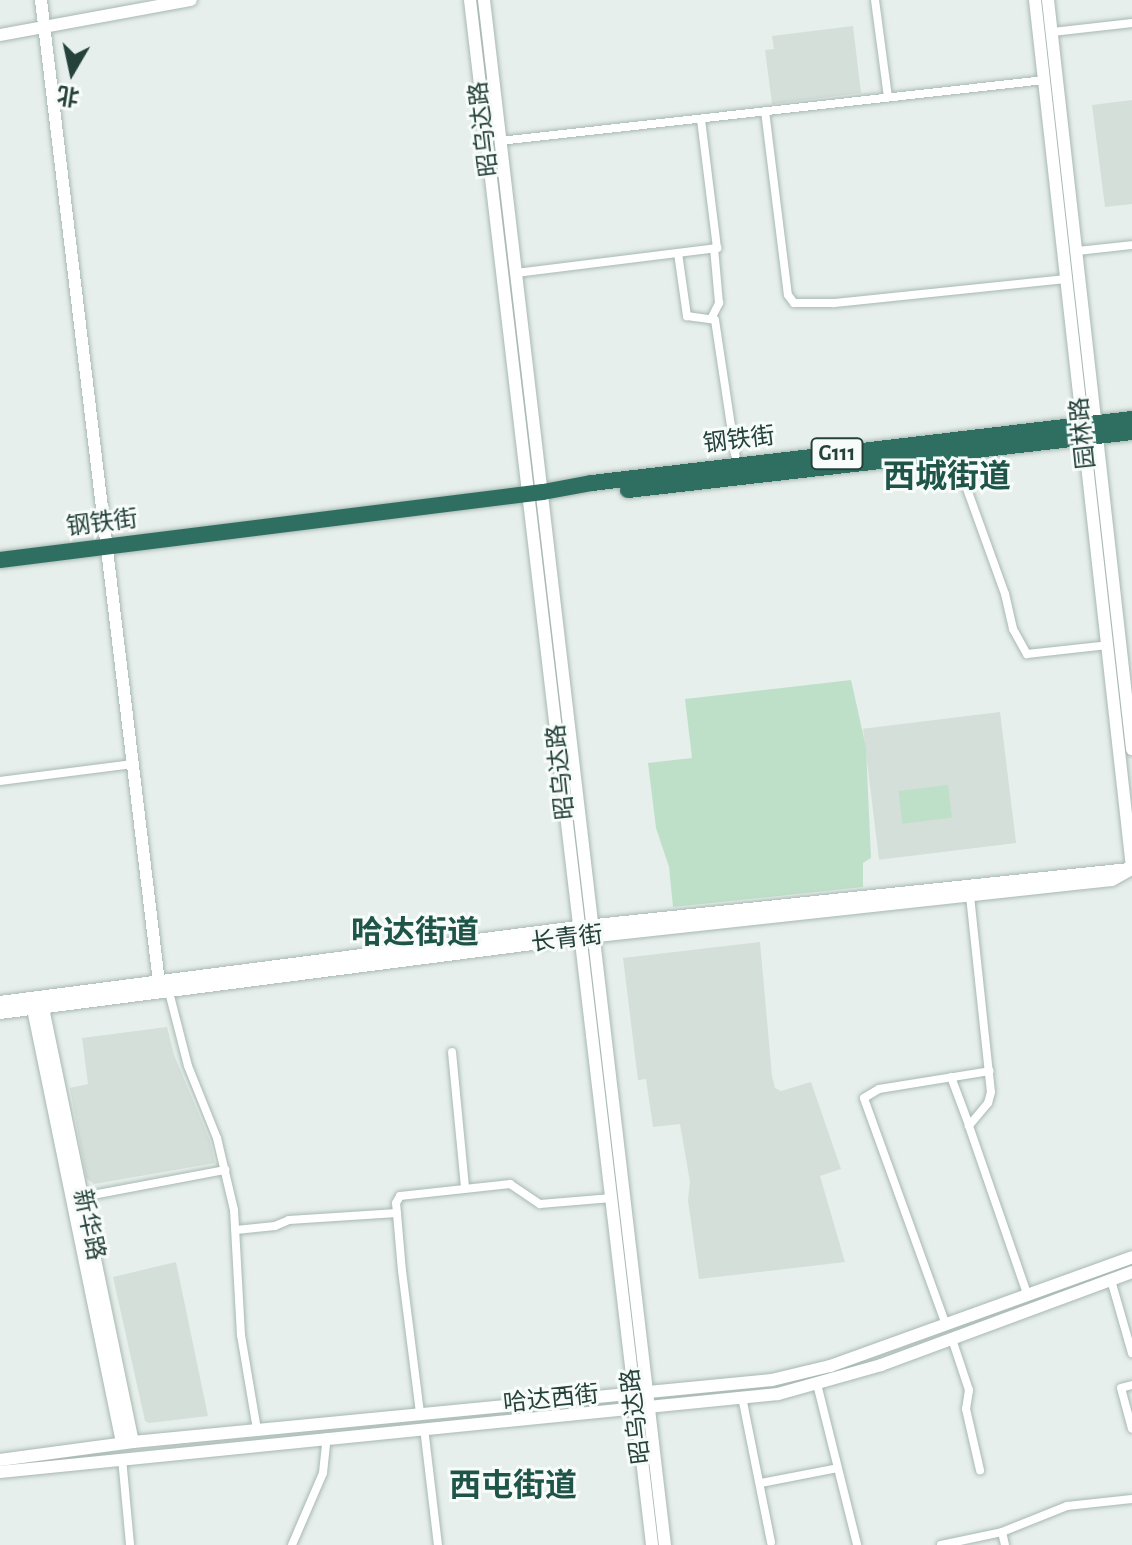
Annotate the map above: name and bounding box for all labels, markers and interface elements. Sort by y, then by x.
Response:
north arrow [32,32,112,112]
street label: 昭乌达路 [465,80,505,178]
text: 北 [56,83,81,108]
street label: 园林路 [1066,396,1102,470]
street label: 钢铁街 [702,422,776,460]
road number: G111 [809,436,865,472]
district label: 西城街道 [883,458,1011,496]
street label: 钢铁街 [65,505,139,543]
street label: 昭乌达路 [543,723,581,821]
district label: 哈达街道 [351,914,479,952]
street label: 长青街 [530,921,604,959]
street label: 新华路 [66,1187,110,1263]
street label: 昭乌达路 [617,1367,657,1465]
street label: 哈达西街 [502,1381,600,1419]
district label: 西屯街道 [449,1467,577,1505]

